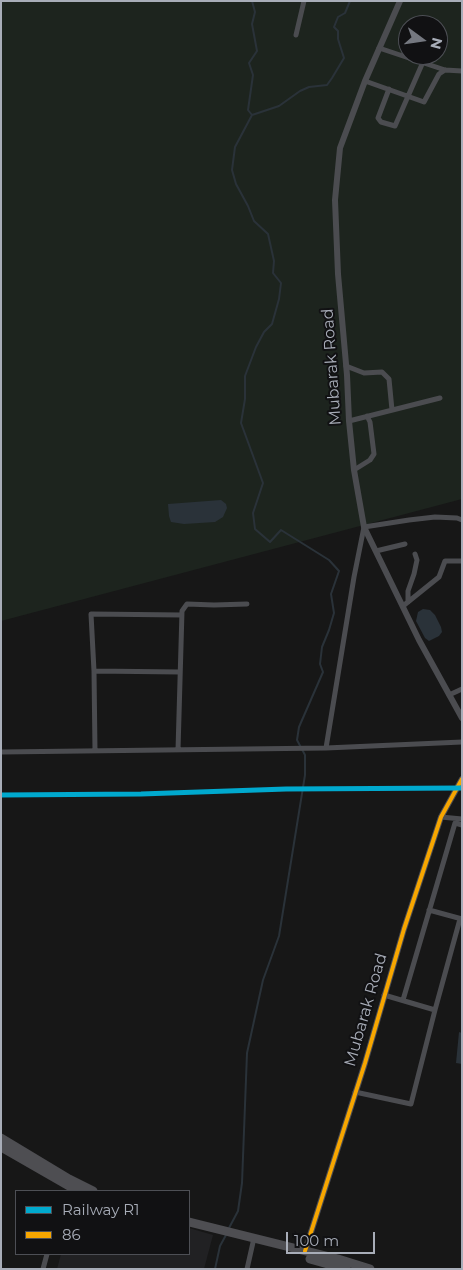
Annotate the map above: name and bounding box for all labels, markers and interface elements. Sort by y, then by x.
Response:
north arrow [398,15,448,65]
text: N [426,36,447,51]
street label: Mubarak Road [318,308,346,426]
street label: Mubarak Road [341,951,391,1069]
legend [15,1190,190,1255]
text: Railway R1 [62,1200,139,1219]
scale bar [288,1222,377,1254]
text: 86 [62,1225,81,1244]
text: 100 m [294,1231,339,1250]

